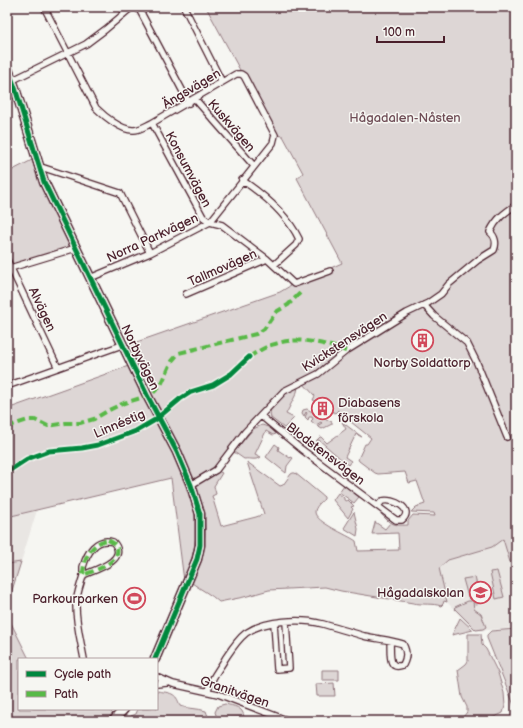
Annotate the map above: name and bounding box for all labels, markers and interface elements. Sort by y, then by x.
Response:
scale bar [377,18,444,44]
text: 100 m [383,25,415,40]
street label: Ängsvägen [159,65,224,112]
street label: Kuskvägen [204,96,258,155]
park label: Hågadalen-Nåsten [349,110,461,126]
street label: Konsumvägen [161,129,215,210]
street label: Norra Parkvägen [104,210,201,266]
street label: Tallmovägen [185,246,259,290]
street label: Alvägen [25,285,59,334]
street label: Kvickstensvägen [299,308,390,375]
street label: Norbyvägen [117,322,163,393]
building icon: Norby Soldattorp [409,327,435,353]
place label: Norby Soldattorp [373,355,471,371]
place label: Diabasens förskola [338,395,401,426]
building icon: Diabasens förskola [309,396,335,422]
street label: Linnéstig [91,406,147,442]
street label: Blodstensvägen [283,419,368,489]
school or university icon: Hågadalskolan [467,579,493,605]
sports icon: Parkourparken [121,585,147,611]
place label: Hågadalskolan [377,585,464,601]
place label: Parkourparken [32,591,118,607]
legend [18,658,158,710]
text: Cycle path [54,667,111,682]
street label: Granitvägen [198,673,271,711]
text: Path [54,687,79,702]

